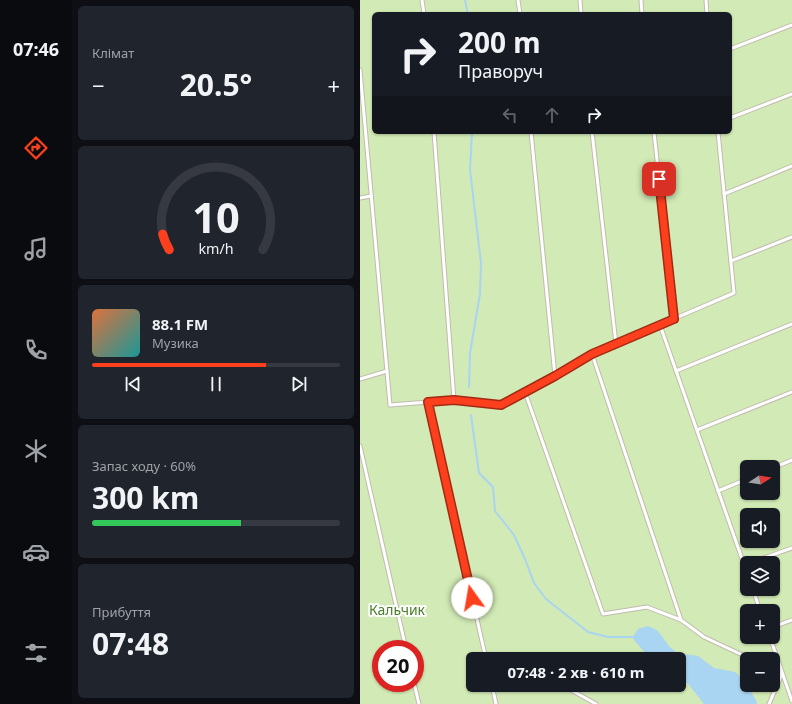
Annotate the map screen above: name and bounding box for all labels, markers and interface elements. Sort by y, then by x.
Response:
text: 200 m [458,23,541,61]
icon: right [392,28,444,80]
text: 07:46 [13,37,59,61]
text: Клімат [92,44,134,62]
text: Праворуч [458,59,543,83]
text: 20.5° [180,64,252,105]
text: − [92,70,105,100]
text: + [327,70,340,100]
icon: left [499,104,521,126]
icon: ahead [541,104,563,126]
icon: right [583,104,605,126]
icon: directions [22,134,50,162]
pin [642,162,676,196]
icon: arrive [648,168,670,190]
text: 10 [192,189,240,245]
icon: music [22,235,50,263]
text: km/h [198,239,234,258]
text: 88.1 FM [152,314,208,334]
text: Музика [152,334,199,352]
icon: phone [22,336,50,364]
icon: previous [122,373,144,395]
icon: pause [205,373,227,395]
icon: next [288,373,310,395]
icon: climate [22,437,50,465]
text: Запас ходу · 60% [92,457,196,475]
north arrow [740,460,780,500]
map controls [740,460,780,692]
text: 300 km [92,477,199,518]
button: sound [740,508,780,548]
icon: car [22,538,50,566]
button: layers [740,556,780,596]
position arrow [451,577,493,619]
park label: Кальчик [369,600,426,619]
text: Прибуття [92,603,151,621]
button: + [740,604,780,644]
text: 07:48 [92,623,169,664]
icon: filters [22,639,50,667]
speed limit sign: 20 [372,640,424,692]
button: − [740,652,780,692]
text: 07:48 · 2 хв · 610 m [508,662,644,682]

